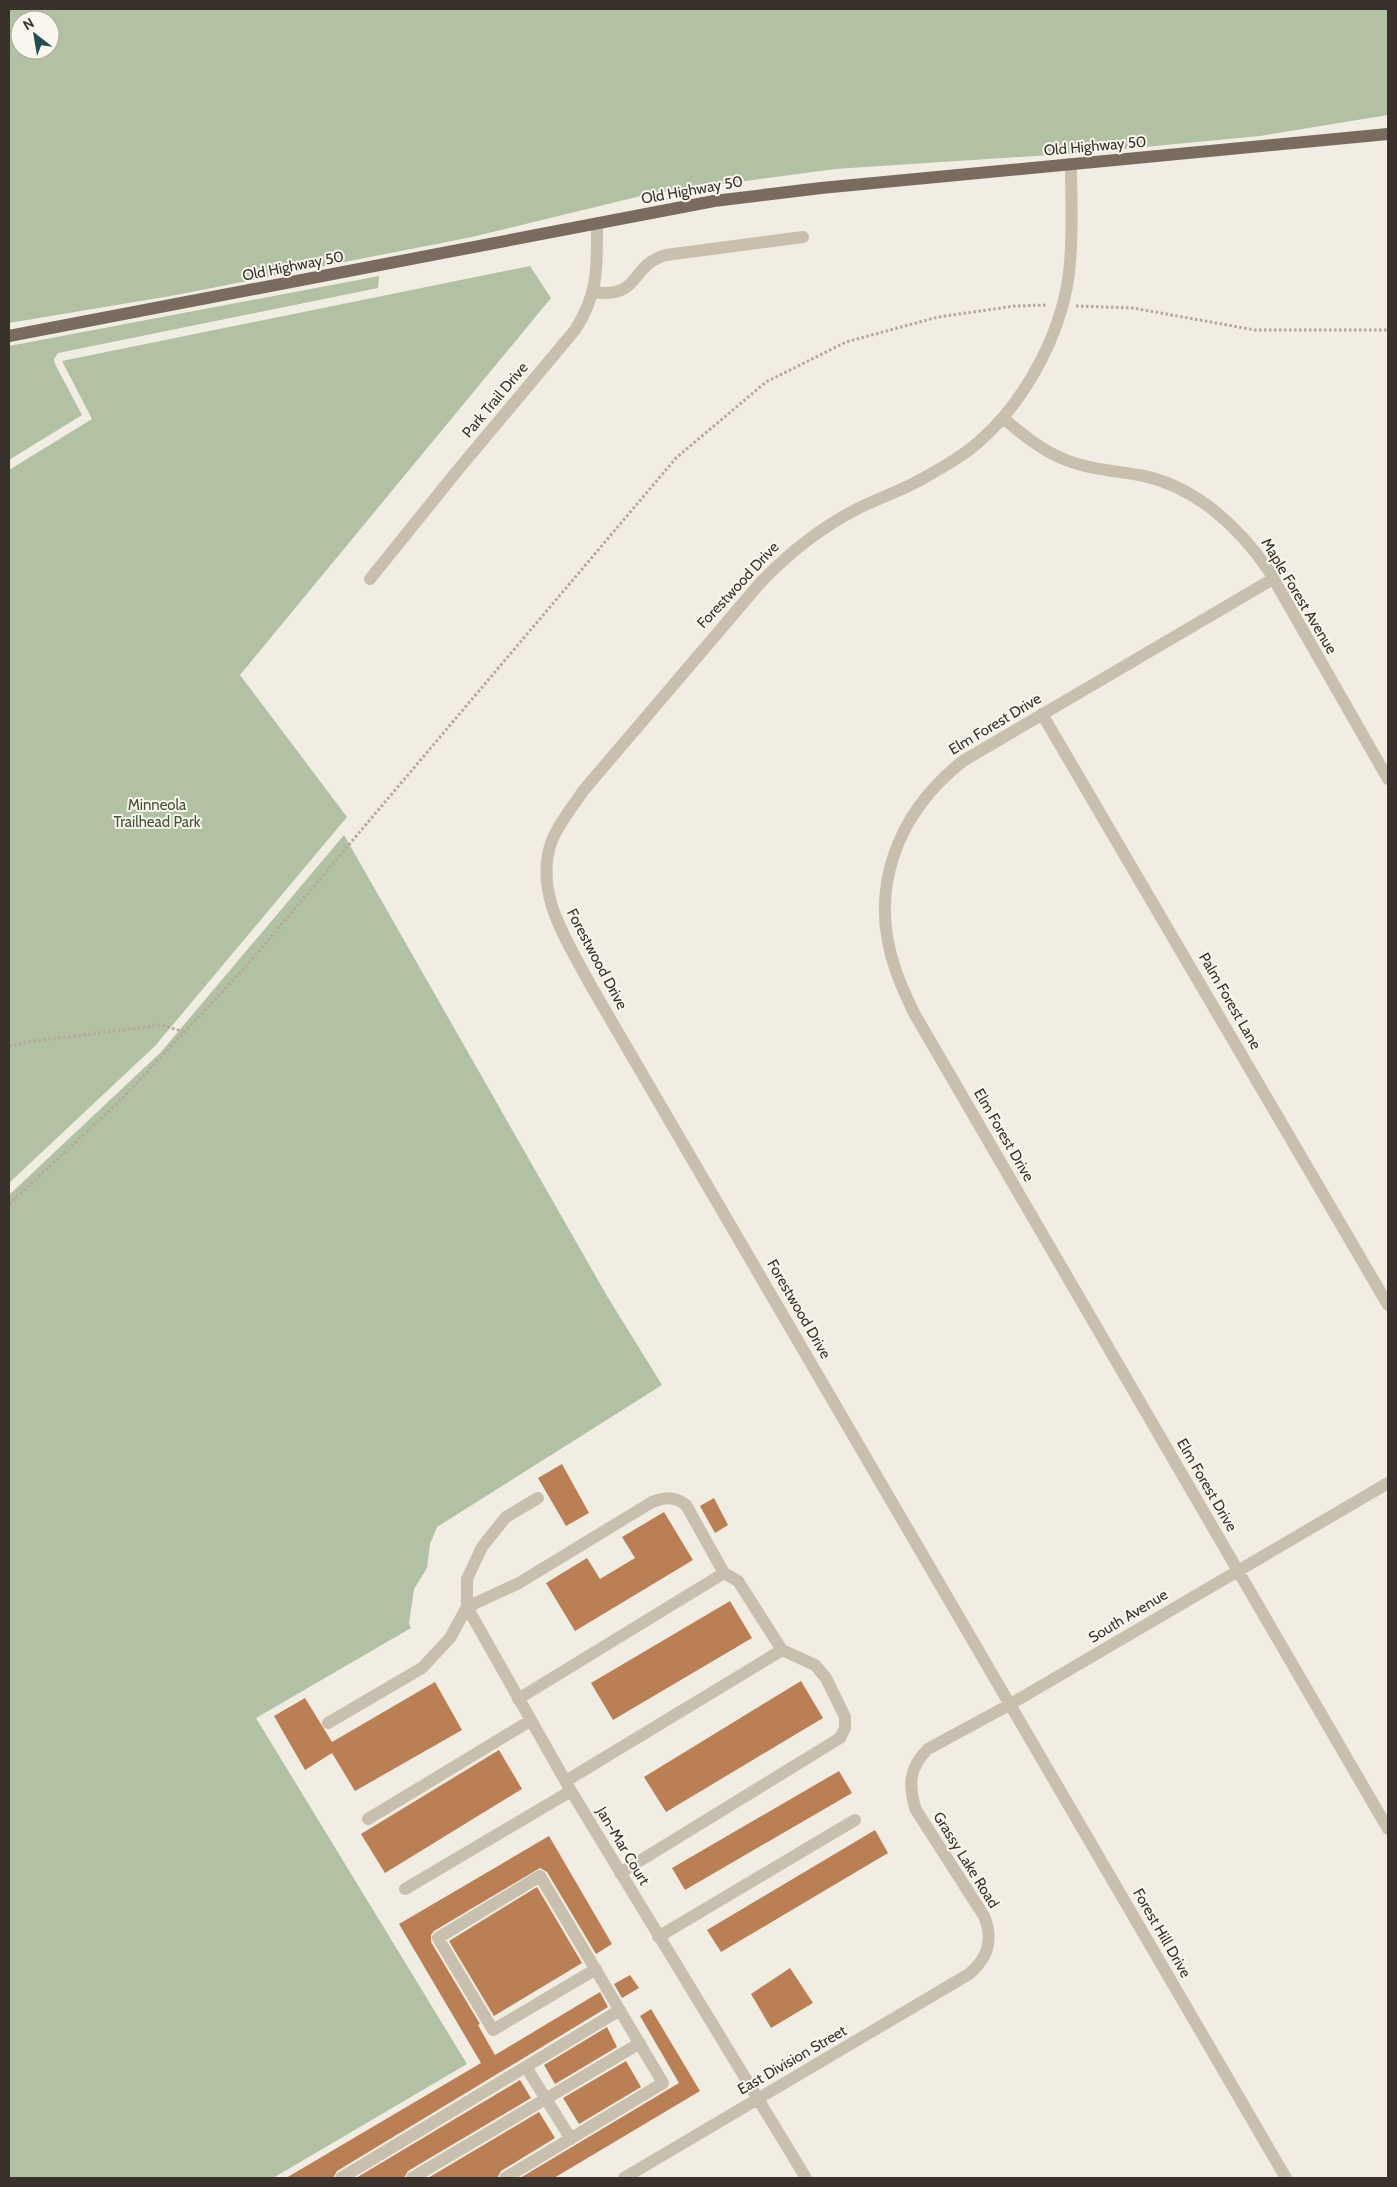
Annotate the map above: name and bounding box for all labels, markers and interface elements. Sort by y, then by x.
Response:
north arrow [10,10,60,60]
text: N [19,14,37,34]
street label: Old Highway 50 [1043,133,1147,159]
street label: Old Highway 50 [640,172,744,208]
street label: Old Highway 50 [241,247,345,285]
street label: Park Trail Drive [458,358,532,441]
street label: Maple Forest Avenue [1257,535,1341,657]
street label: Forestwood Drive [693,538,783,632]
street label: Elm Forest Drive [946,689,1045,759]
park label: Minneola Trailhead Park [114,796,201,831]
street label: Forestwood Drive [563,906,631,1013]
street label: Palm Forest Lane [1195,949,1265,1053]
street label: Elm Forest Drive [970,1085,1038,1185]
street label: Forestwood Drive [763,1256,835,1362]
street label: Elm Forest Drive [1173,1435,1241,1535]
street label: South Avenue [1085,1585,1171,1647]
street label: Jan-Mar Court [592,1803,653,1888]
street label: Grassy Lake Road [929,1809,1003,1911]
street label: Forest Hill Drive [1129,1885,1195,1981]
street label: East Division Street [734,2022,850,2098]

